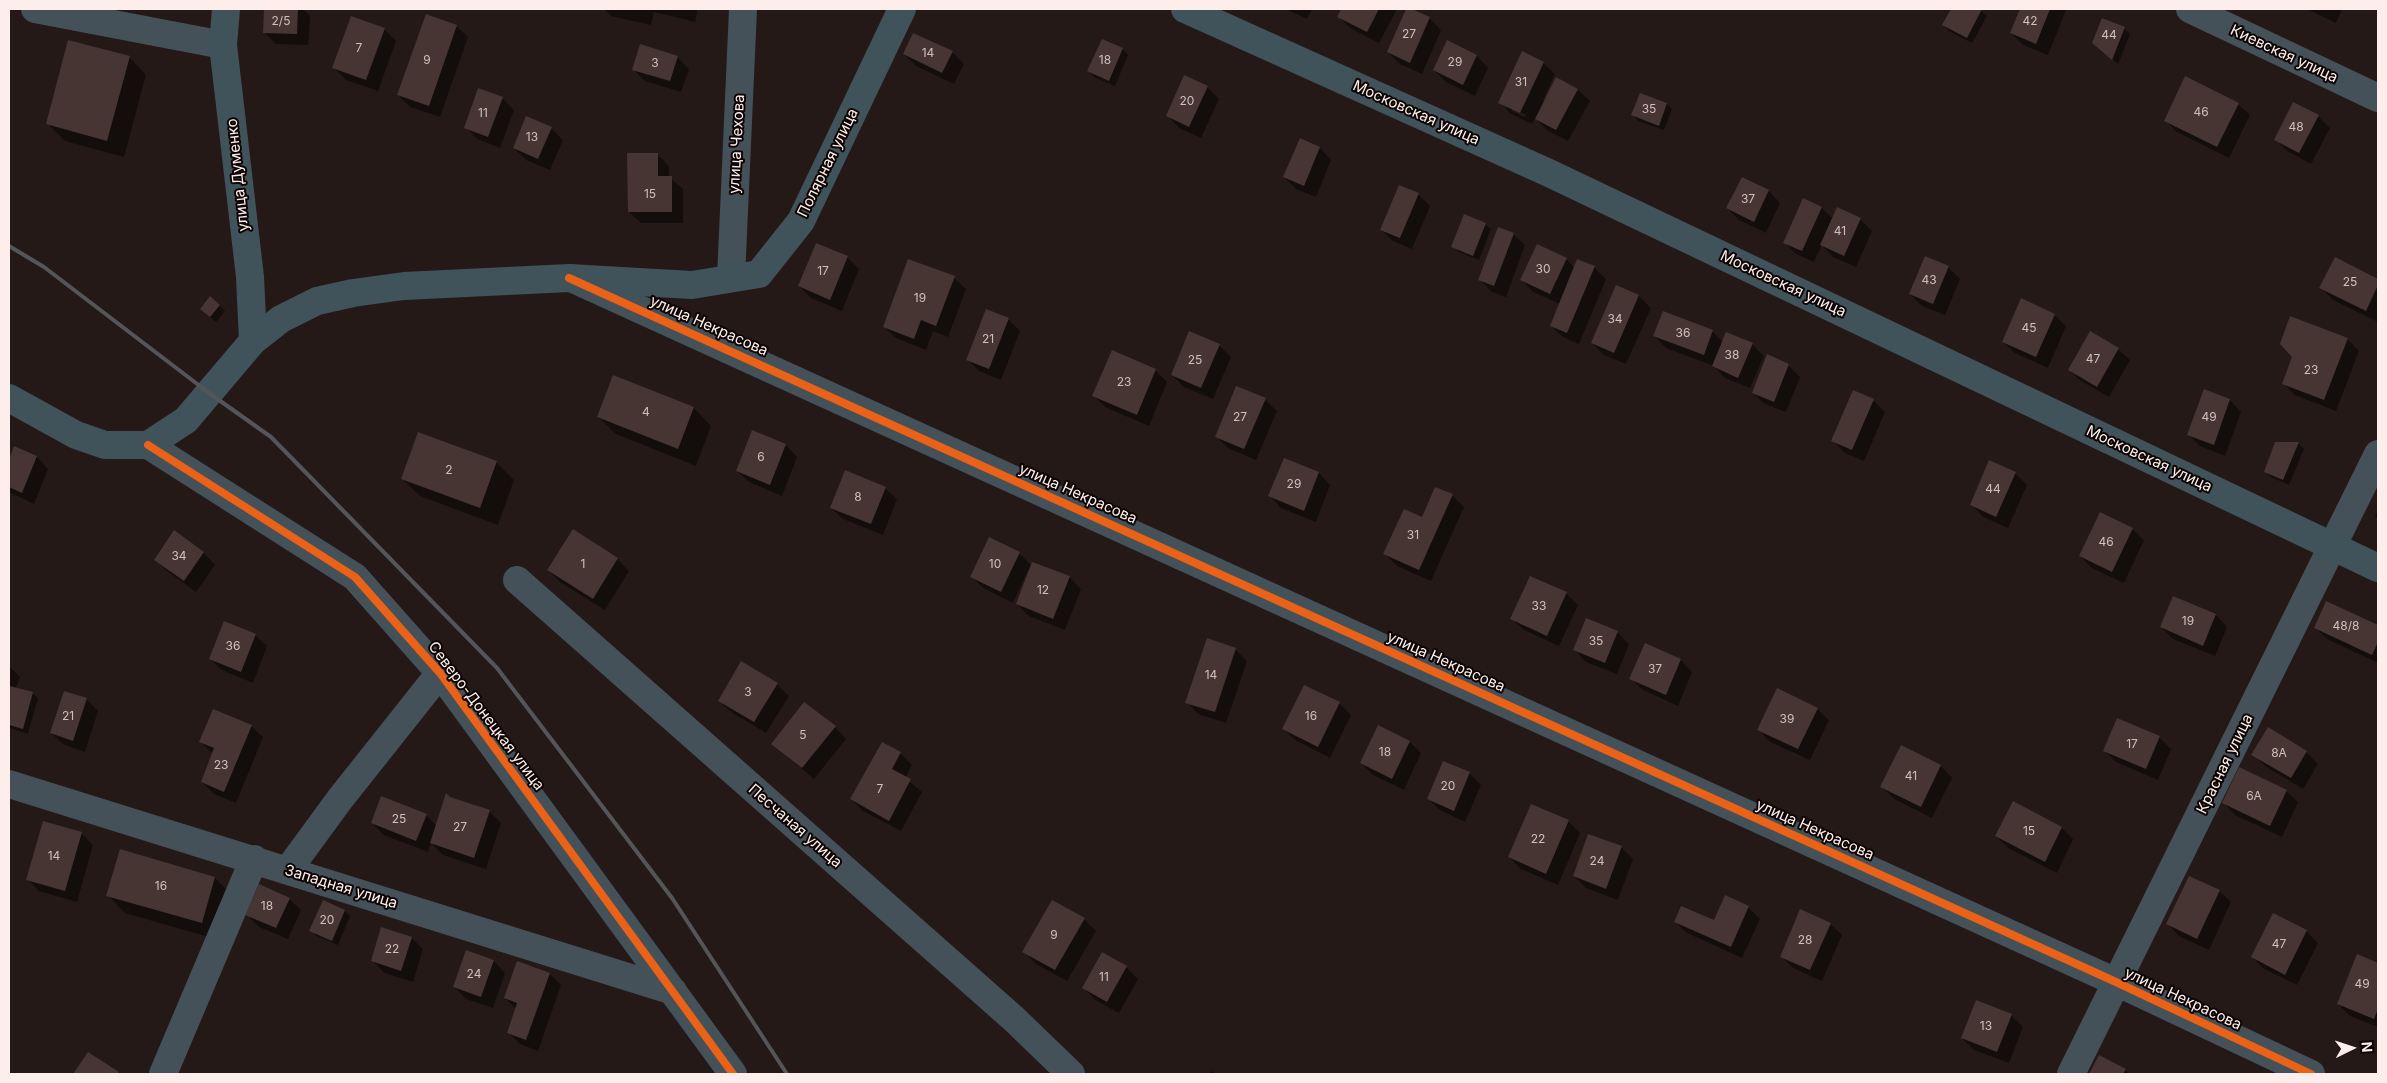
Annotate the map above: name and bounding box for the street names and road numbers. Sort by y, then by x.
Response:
street label: Киевская улица [2227,21,2341,87]
street label: Московская улица [1350,77,1482,149]
street label: улица Чехова [725,94,749,194]
street label: Полярная улица [794,106,862,220]
street label: улица Думенко [223,118,253,232]
street label: Московская улица [1717,247,1849,321]
street label: улица Некрасова [647,292,771,360]
street label: Московская улица [2083,422,2215,496]
street label: улица Некрасова [1016,460,1140,528]
street label: улица Некрасова [1384,628,1508,696]
street label: Северо-Донецкая улица [424,638,548,794]
street label: Красная улица [2193,711,2257,817]
street label: Песчаная улица [745,780,845,872]
street label: улица Некрасова [1753,796,1877,864]
street label: Западная улица [283,861,399,913]
street label: улица Некрасова [2122,964,2244,1034]

